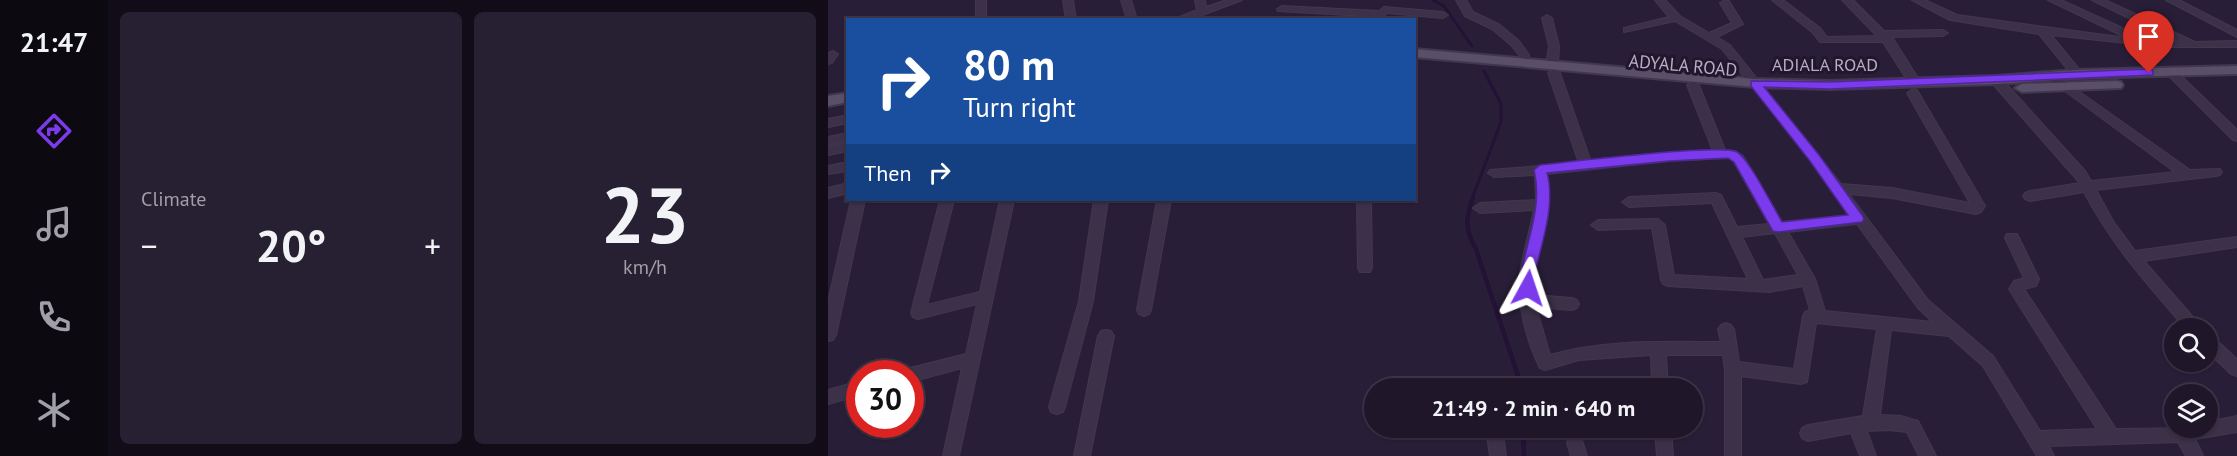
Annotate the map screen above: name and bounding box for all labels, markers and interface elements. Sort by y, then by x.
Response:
pin [2123,11,2174,73]
icon: arrive [2132,20,2165,53]
text: 21:47 [20,25,88,59]
text: 80 m [963,37,1055,92]
icon: right [864,42,942,120]
street label: ADYALA ROAD [1628,49,1738,81]
street label: ADIALA ROAD [1772,53,1878,76]
text: Turn right [963,90,1076,124]
icon: directions [33,110,75,152]
icon: right [923,156,956,189]
text: Then [864,159,911,187]
text: 23 [601,164,689,265]
text: Climate [141,186,207,212]
icon: music [33,203,75,245]
text: 20° [256,216,326,274]
text: − [141,224,158,267]
text: + [424,224,441,267]
text: km/h [623,254,667,280]
position arrow [1496,256,1560,320]
icon: phone [33,296,75,338]
map controls [2164,318,2218,438]
button: search [2164,318,2218,372]
speed limit sign: 30 [846,360,924,438]
button: layers [2164,384,2218,438]
icon: climate [33,389,75,431]
text: 21:49 · 2 min · 640 m [1432,394,1635,422]

